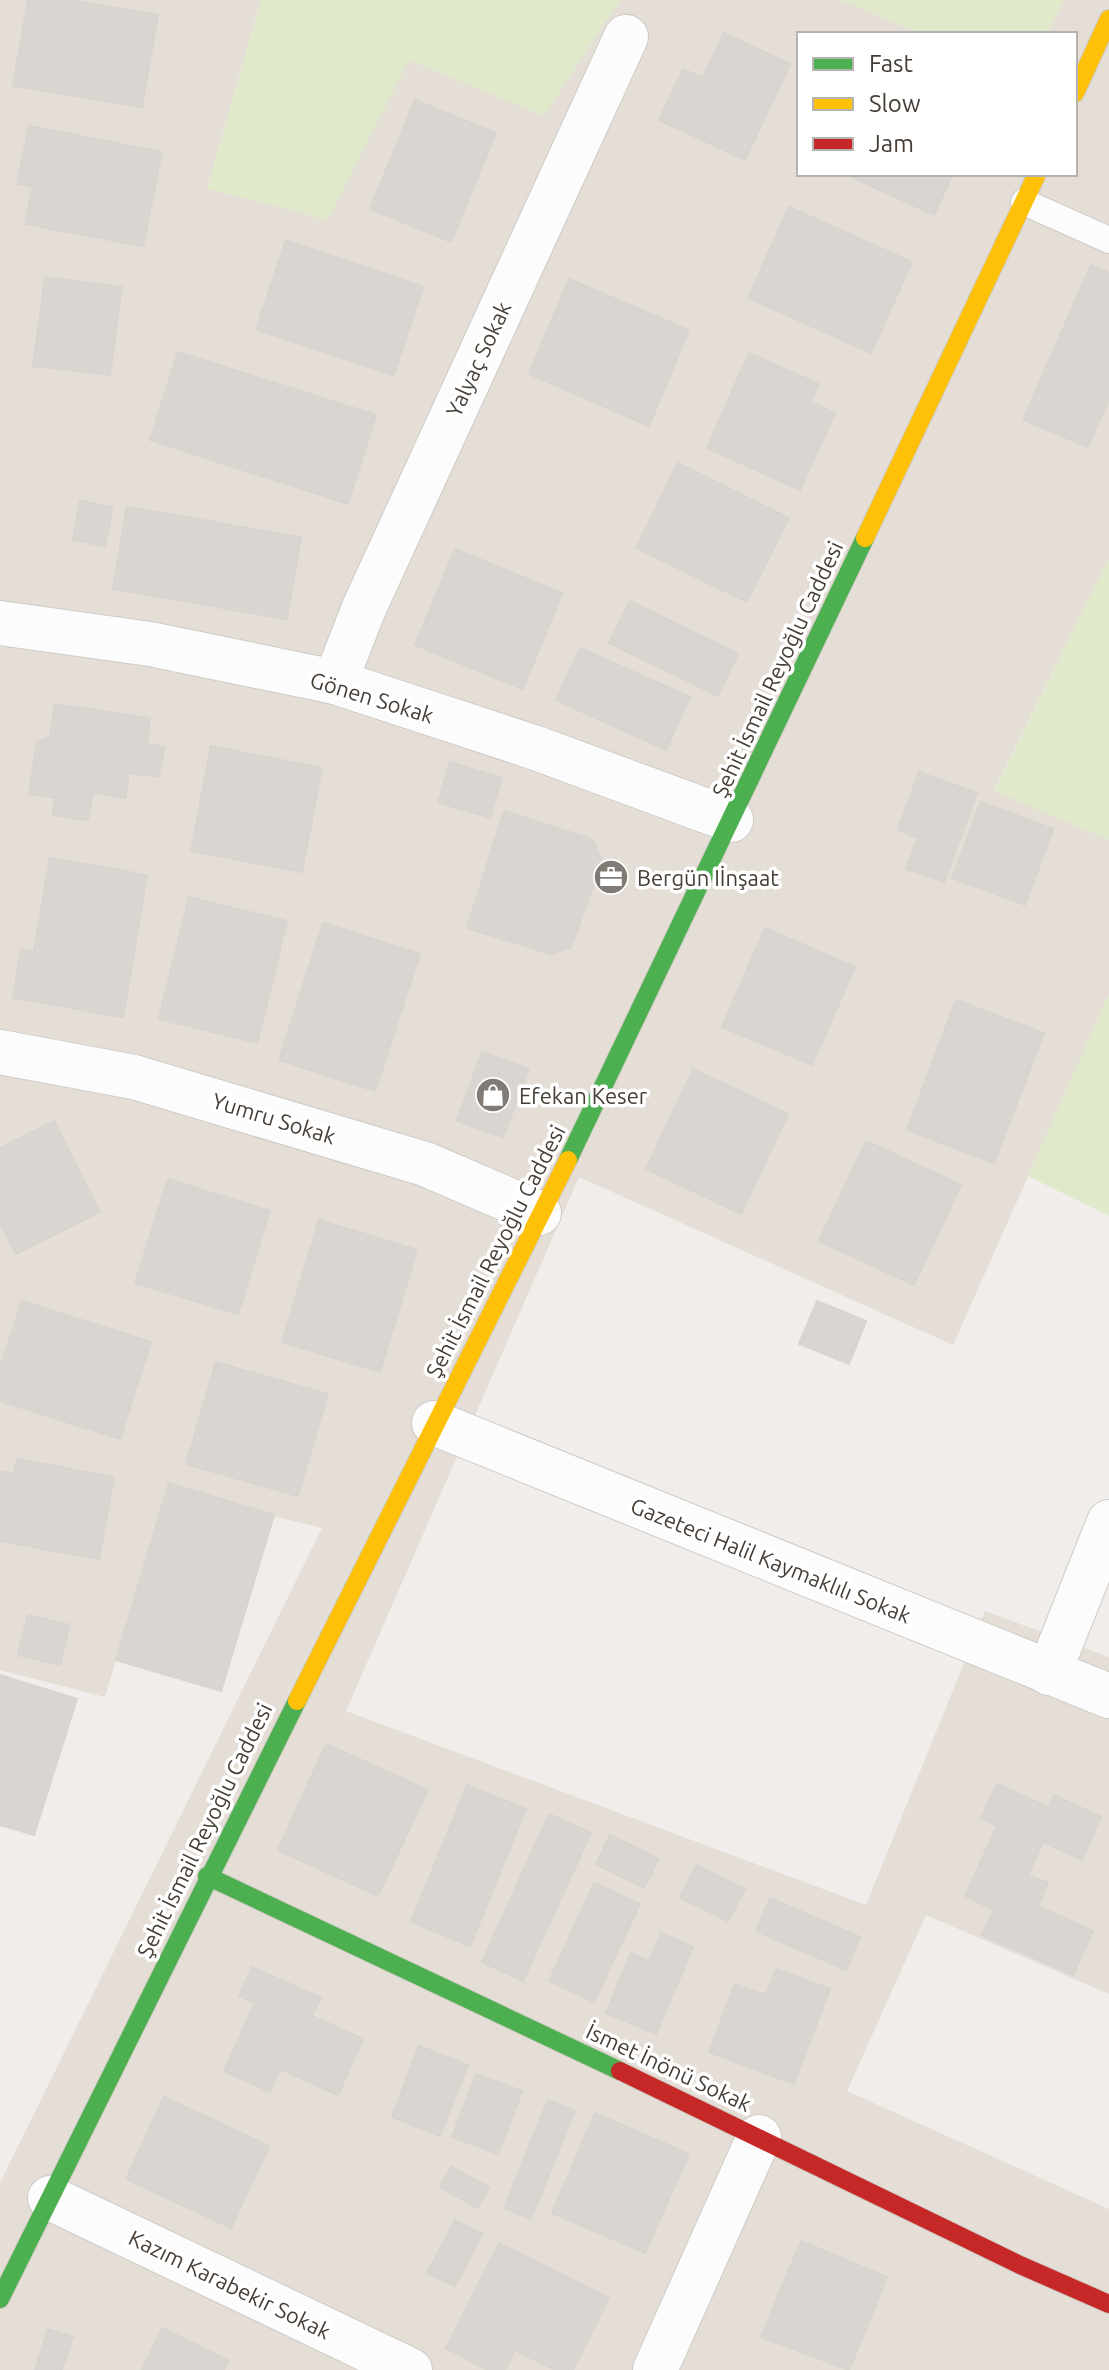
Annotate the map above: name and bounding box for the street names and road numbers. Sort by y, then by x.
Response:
street label: Yalyaç Sokak [440,297,516,421]
street label: Şehit İsmail Reyoğlu Caddesi [707,537,847,801]
street label: Gönen Sokak [307,666,437,728]
street label: Yumru Sokak [209,1087,339,1149]
street label: Şehit İsmail Reyoğlu Caddesi [420,1121,570,1381]
street label: Gazeteci Halil Kaymaklılı Sokak [627,1492,915,1628]
street label: Şehit İsmail Reyoğlu Caddesi [131,1699,277,1961]
street label: İsmet İnönü Sokak [583,2018,755,2116]
street label: Kazım Karabekir Sokak [125,2224,335,2344]

